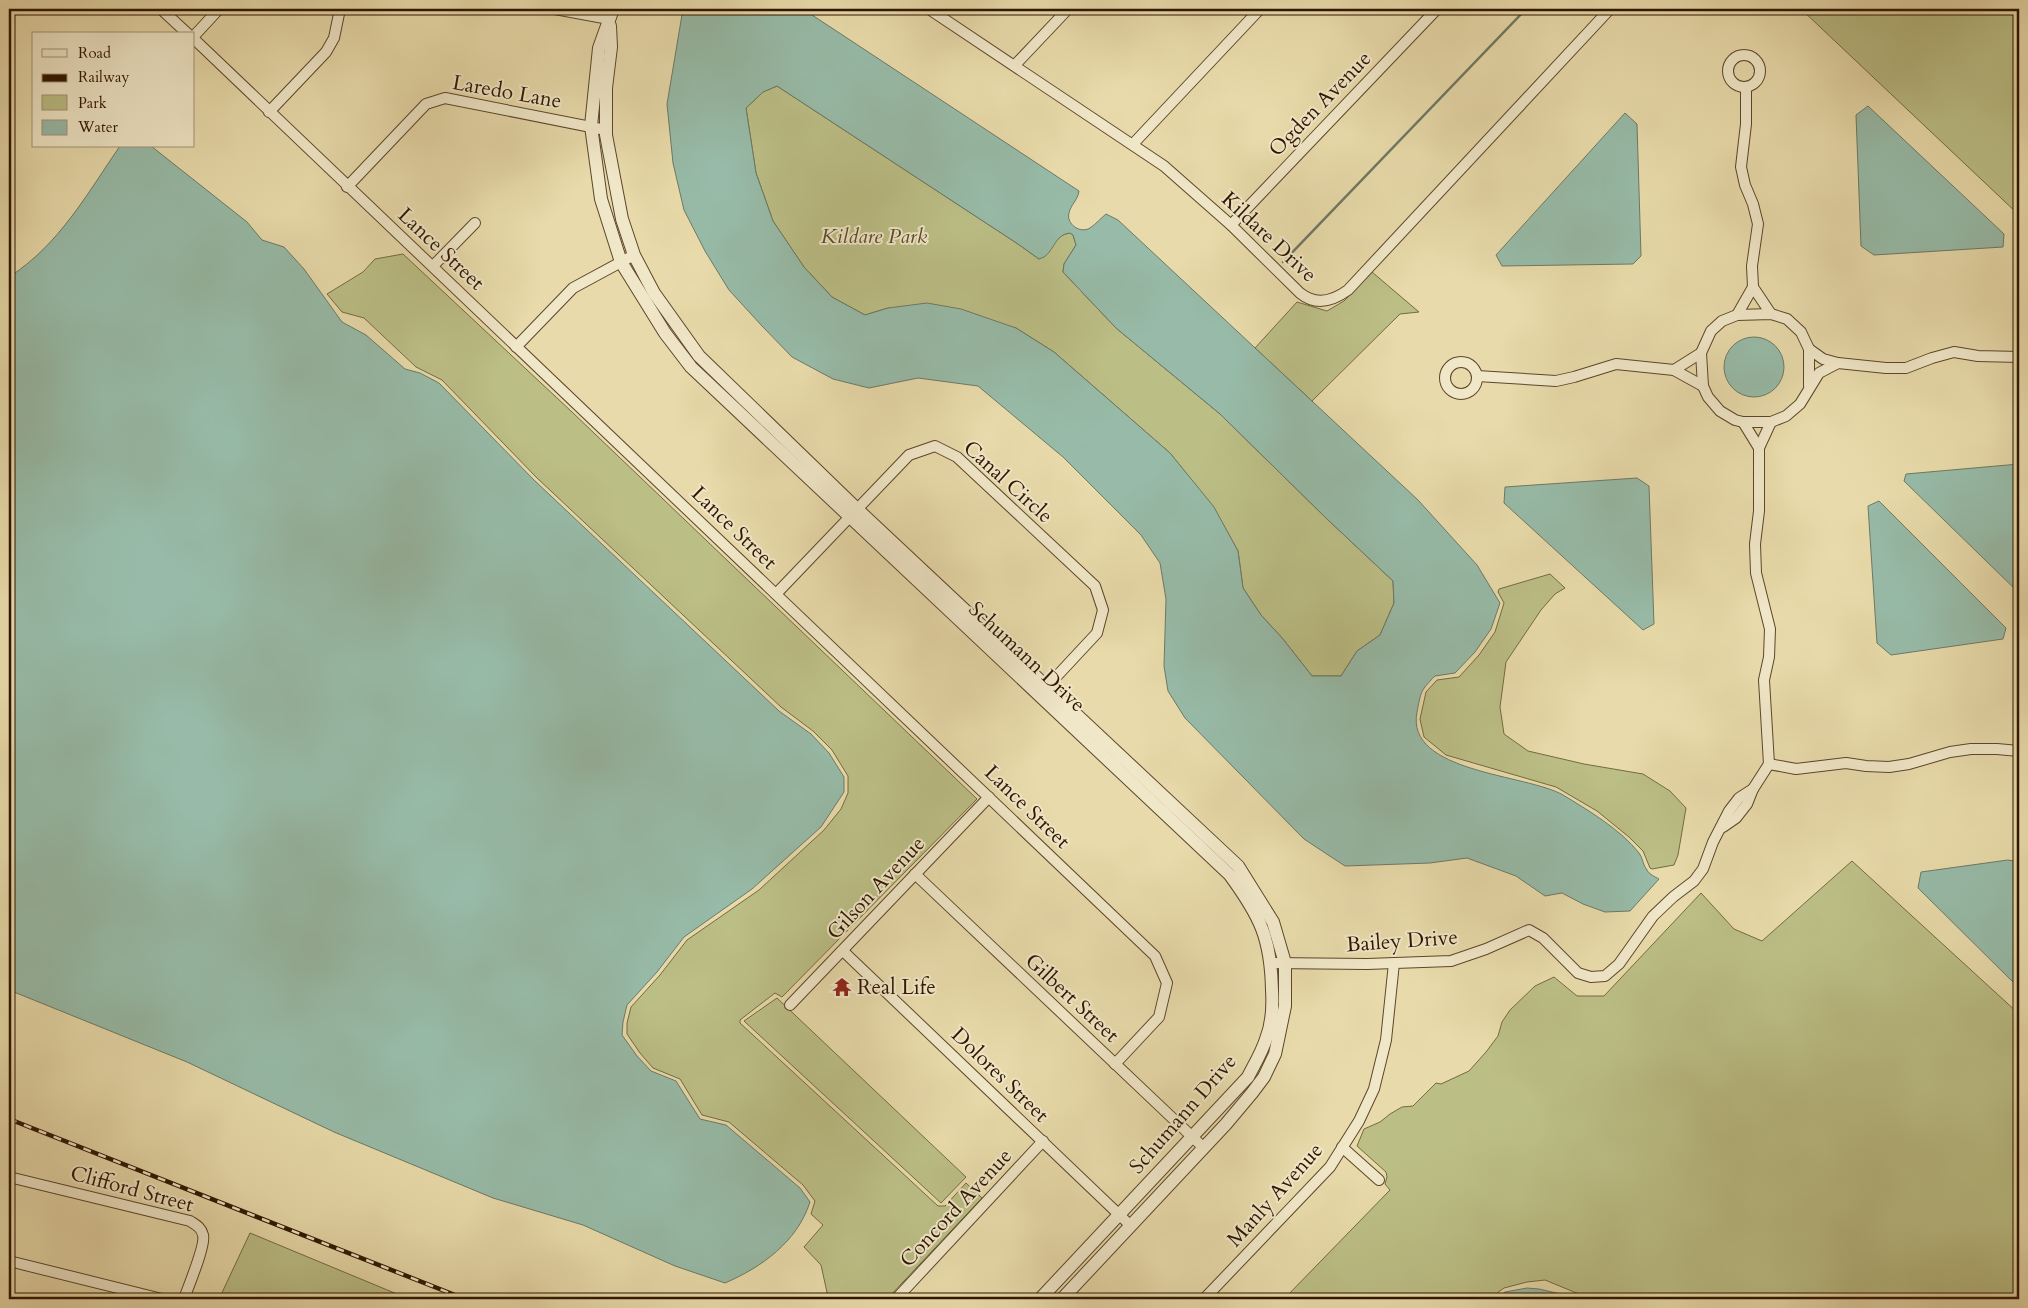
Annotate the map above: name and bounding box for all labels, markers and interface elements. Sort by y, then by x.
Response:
legend [32,32,195,148]
text: Road [78,43,111,63]
street label: Ogden Avenue [1262,45,1378,163]
text: Railway [78,67,129,87]
street label: Laredo Lane [450,68,564,116]
text: Park [78,93,107,113]
text: Water [77,117,119,137]
street label: Kildare Drive [1215,185,1323,289]
street label: Lance Street [391,201,491,297]
park label: Kildare Park [821,222,928,251]
street label: Canal Circle [957,434,1059,530]
street label: Lance Street [685,480,784,577]
street label: Schumann Drive [962,595,1092,719]
street label: Lance Street [978,759,1077,856]
street label: Gilson Avenue [820,830,932,946]
street label: Bailey Drive [1345,923,1459,959]
street label: Gilbert Street [1019,947,1126,1049]
place label: Real Life [857,973,936,1002]
temple icon: Real Life [831,976,853,998]
street label: Dolores Street [945,1021,1055,1129]
street label: Schumann Drive [1123,1048,1243,1180]
street label: Manly Avenue [1220,1137,1330,1253]
street label: Concord Avenue [893,1142,1019,1274]
street label: Clifford Street [67,1159,197,1219]

